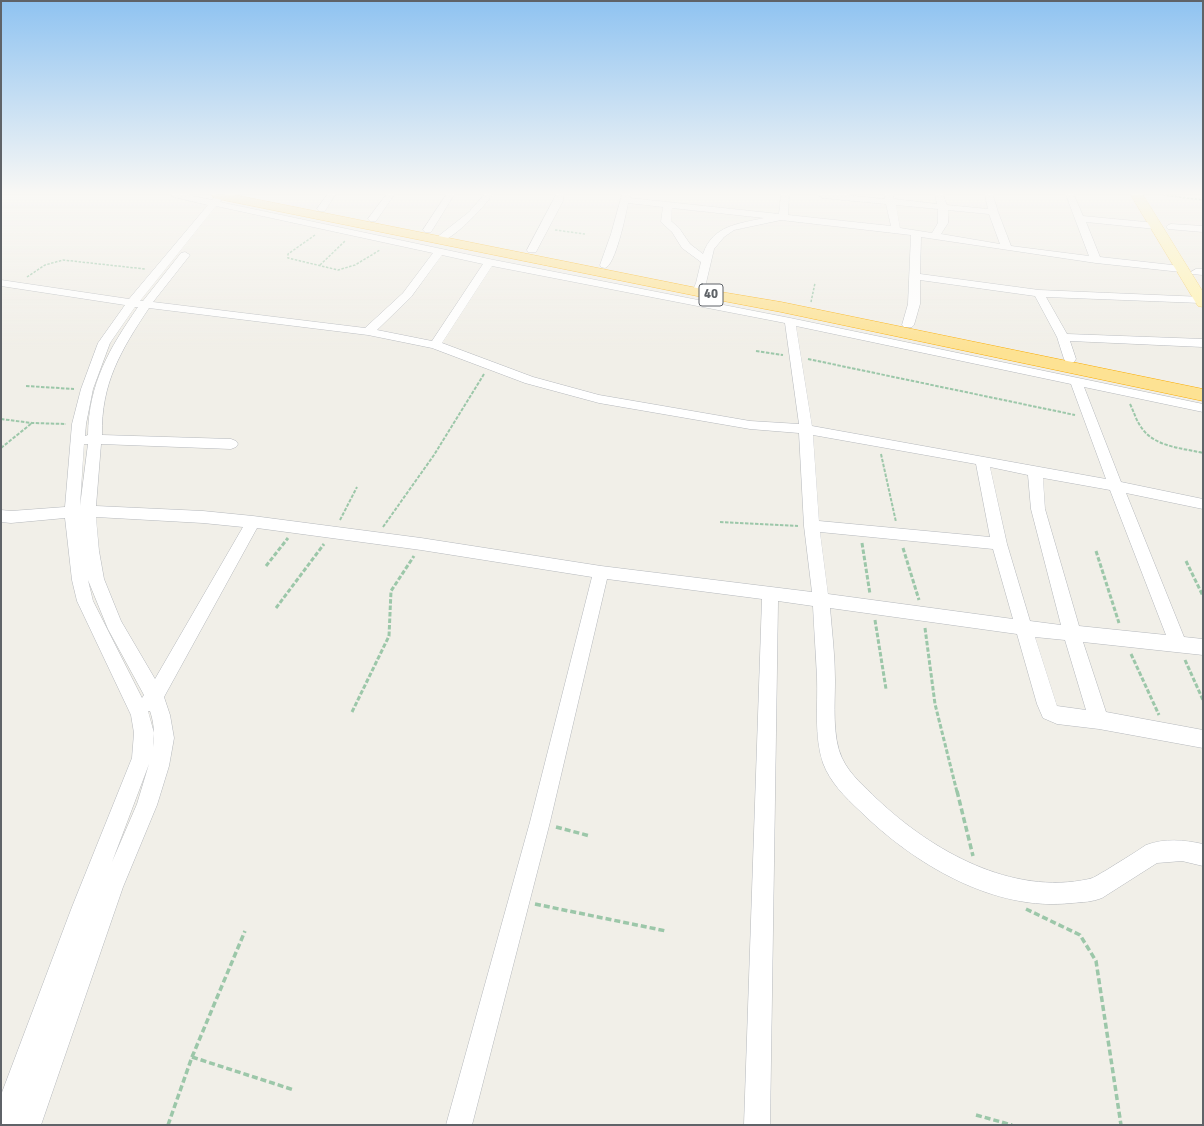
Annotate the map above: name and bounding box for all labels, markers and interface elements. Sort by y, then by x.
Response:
road number: 40 [699,284,723,306]

